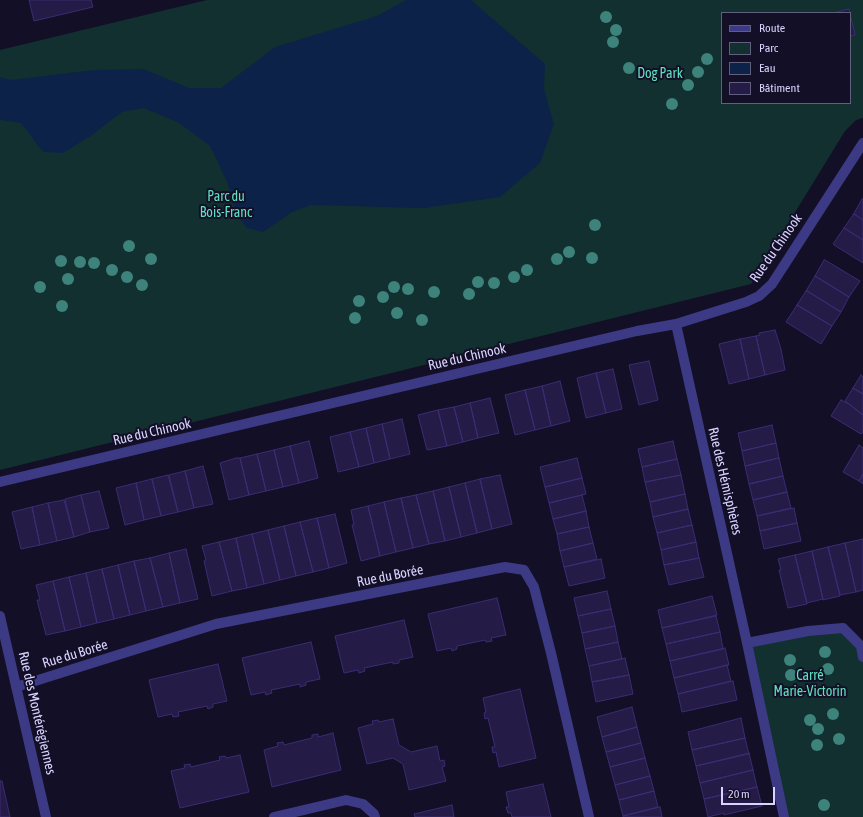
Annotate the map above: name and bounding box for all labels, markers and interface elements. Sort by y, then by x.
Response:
legend [721,12,851,104]
text: Route [759,21,785,35]
text: Parc [759,41,778,55]
text: Eau [759,61,776,75]
park label: Dog Park [637,66,683,82]
text: Bâtiment [759,81,800,95]
park label: Parc du Bois-Franc [200,189,252,222]
street label: Rue du Chinook [746,211,806,285]
street label: Rue du Chinook [426,340,508,374]
street label: Rue du Chinook [111,415,193,449]
street label: Rue des Hémisphères [704,426,746,536]
street label: Rue du Borée [355,561,425,591]
street label: Rue du Borée [40,636,110,672]
street label: Rue des Montérégiennes [15,650,59,776]
park label: Carré Marie-Victorin [774,668,846,700]
scale bar [723,779,777,805]
text: 20 m [728,787,750,801]

